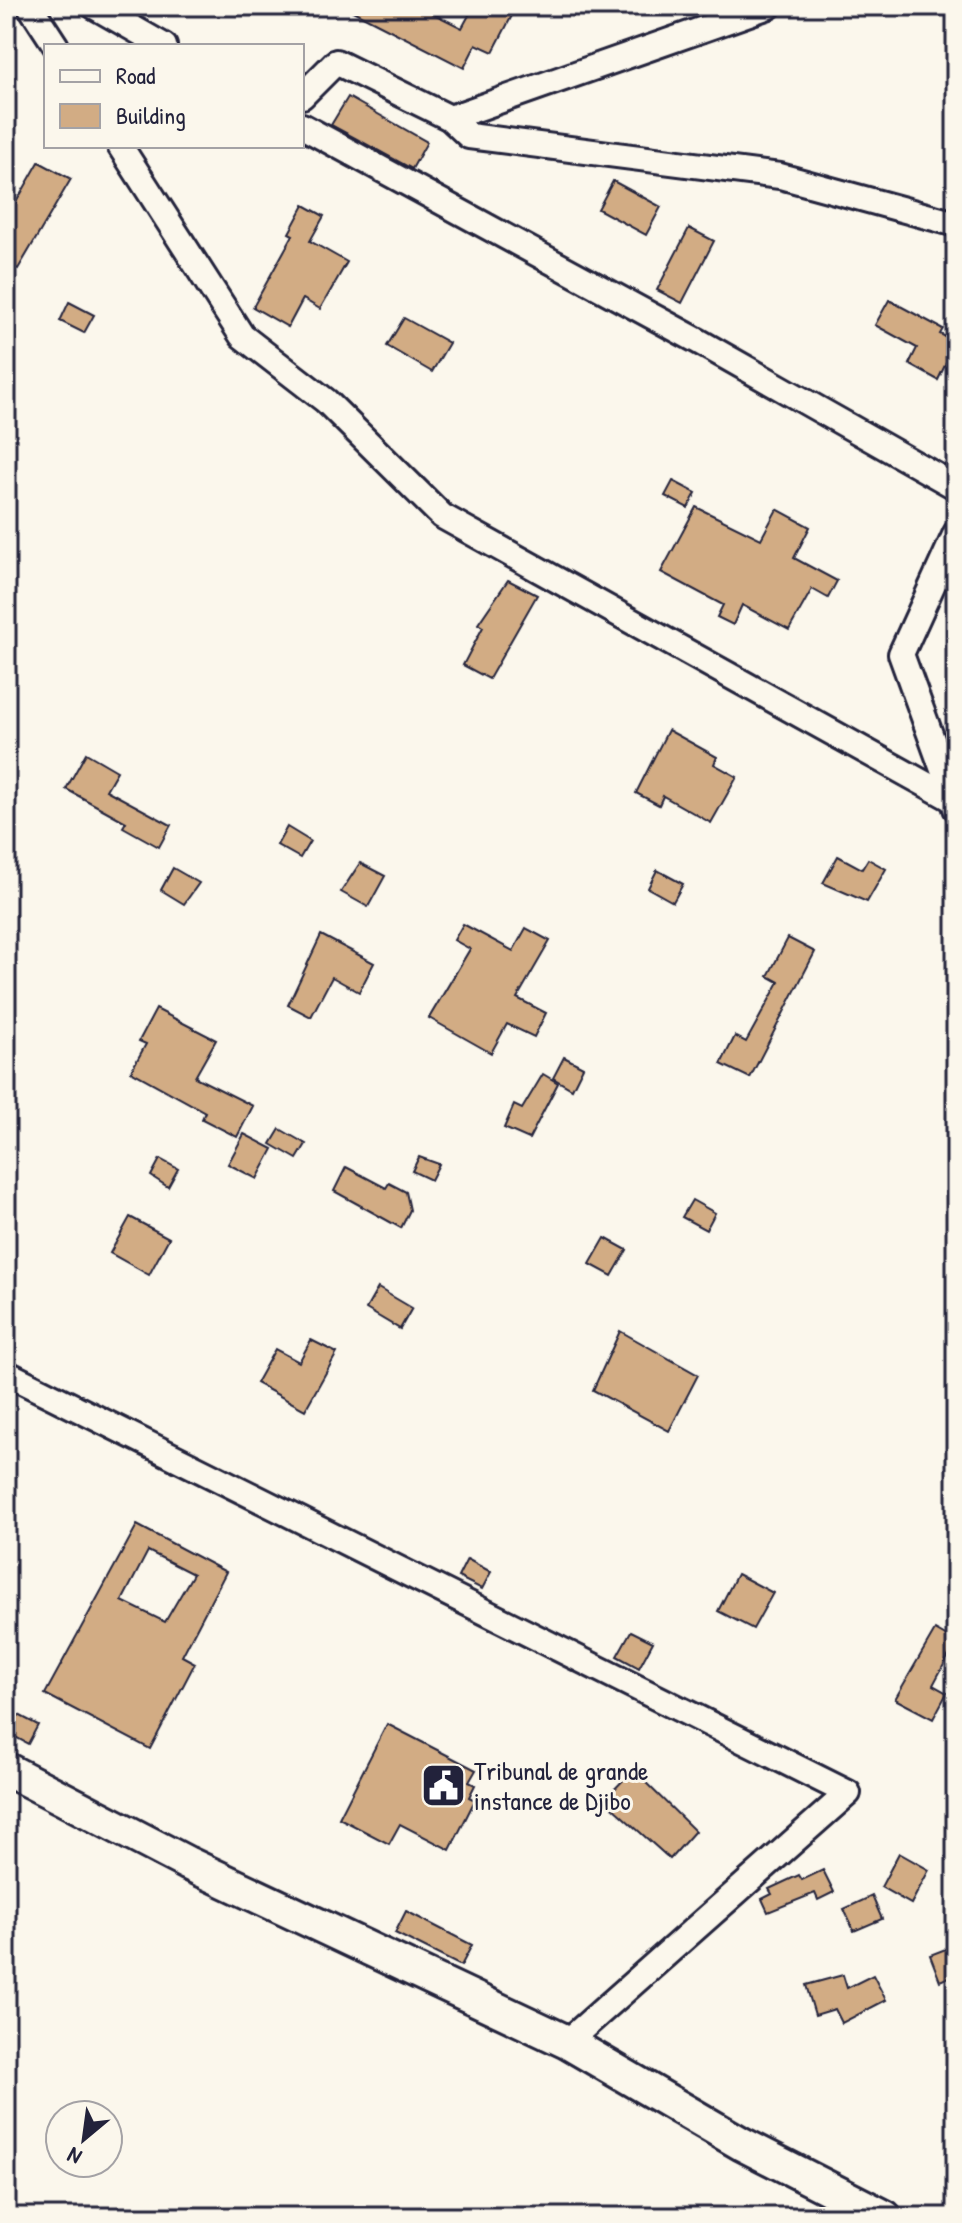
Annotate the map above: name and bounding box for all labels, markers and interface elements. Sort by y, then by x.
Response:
legend [44,44,304,148]
text: Road [116,59,155,91]
text: Building [116,99,186,131]
place label: Tribunal de grande instance de Djibo [474,1753,648,1818]
public building icon: Tribunal de grande instance de Djibo [419,1762,467,1810]
north arrow [44,2099,124,2179]
text: N [62,2140,87,2172]

